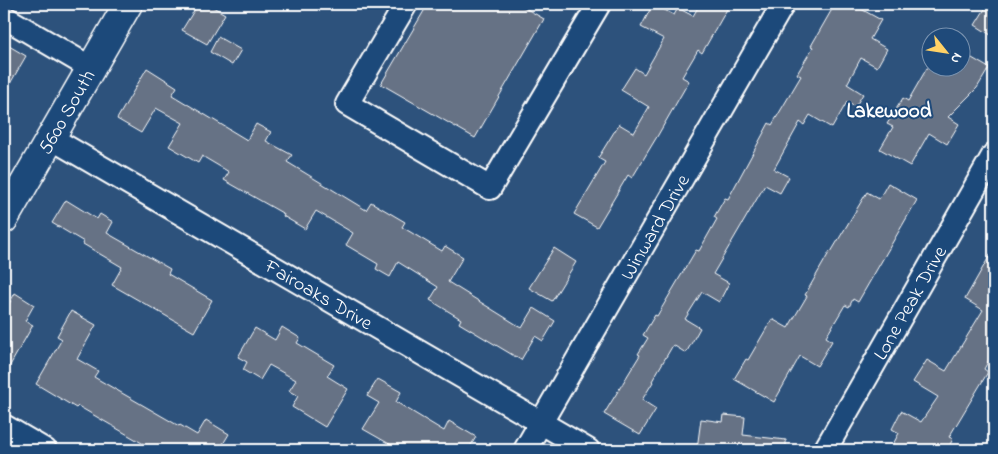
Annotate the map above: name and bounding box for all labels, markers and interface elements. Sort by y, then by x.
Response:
north arrow [920,28,970,78]
text: N [945,48,967,67]
street label: 5600 South [32,65,104,161]
district label: Lakewood [847,97,932,127]
street label: Winward Drive [614,169,699,286]
street label: Lone Peak Drive [867,241,956,366]
street label: Fairoaks Drive [258,253,377,339]

